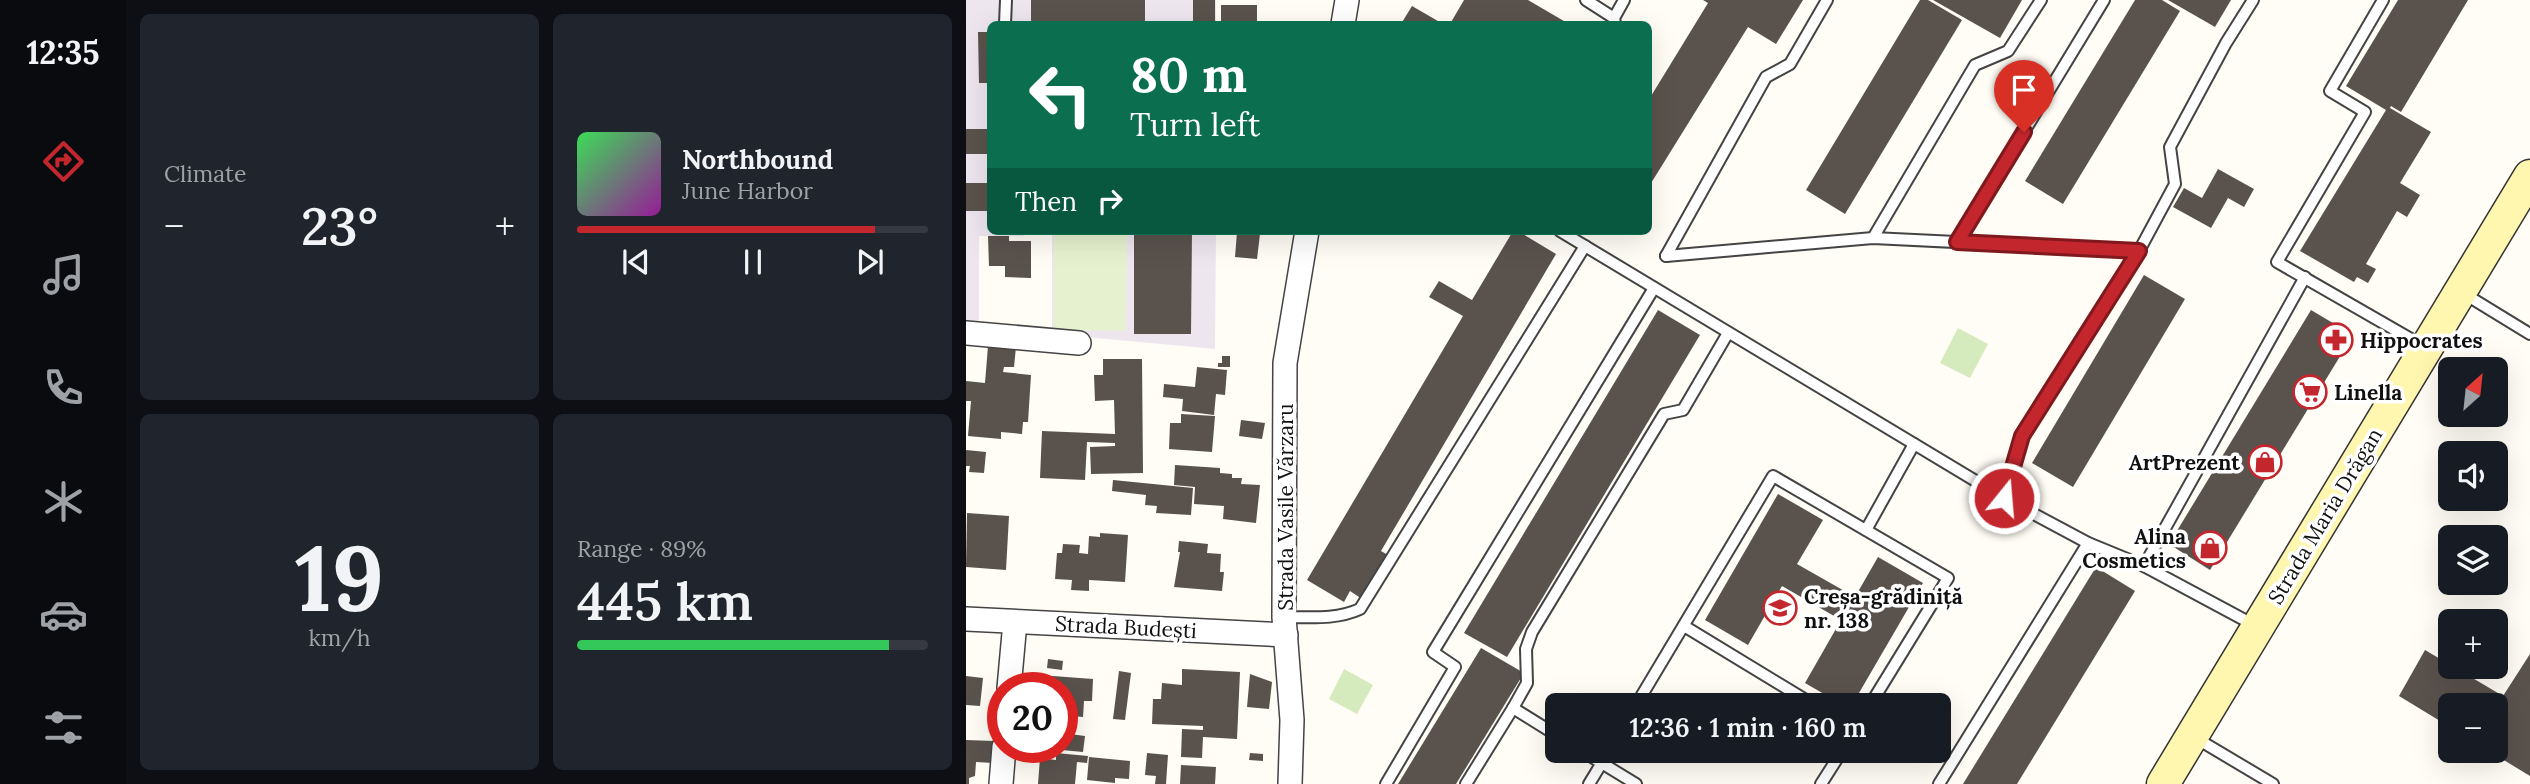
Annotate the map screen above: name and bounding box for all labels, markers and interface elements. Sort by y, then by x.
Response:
text: 12:35 [26,32,100,73]
text: 80 m [1130,43,1247,105]
icon: left [1015,49,1106,140]
pin [1994,60,2054,132]
icon: arrive [2005,71,2043,109]
text: Turn left [1130,104,1260,145]
icon: directions [39,137,88,186]
text: Northbound [682,143,833,176]
text: Climate [164,159,246,188]
text: June Harbor [682,176,813,205]
icon: right [1091,182,1129,220]
text: Then [1015,185,1077,218]
text: 23° [301,193,378,259]
text: − [164,202,184,250]
text: + [495,202,515,250]
icon: previous [617,243,655,281]
icon: pause [734,243,772,281]
icon: next [851,243,889,281]
icon: music [39,250,88,299]
pharmacy icon: Hippocrates [2317,321,2355,359]
place label: Hippocrates [2360,327,2483,354]
north arrow [2438,357,2508,427]
map controls [2438,357,2508,763]
icon: phone [39,363,88,412]
supermarket icon: Linella [2291,373,2329,411]
place label: Linella [2334,379,2402,406]
street label: Strada Vasile Vărzaru [1272,403,1299,611]
street label: Strada Maria Drăgan [2262,423,2388,609]
button: sound [2438,441,2508,511]
shop icon: ArtPrezent [2246,443,2284,481]
place label: ArtPrezent [2129,449,2240,476]
position arrow [1967,461,2041,535]
icon: climate [39,477,88,526]
text: 19 [295,519,384,636]
place label: Alina Cosmetics [2082,523,2186,574]
button: layers [2438,525,2508,595]
shop icon: Alina Cosmetics [2191,529,2229,567]
text: Range · 89% [577,534,706,563]
text: 445 km [577,568,753,634]
place label: Creșa-grădiniță nr. 138 [1804,583,1963,634]
school or university icon: Creșa-grădiniță nr. 138 [1761,589,1799,627]
icon: car [39,590,88,639]
button: + [2438,609,2508,679]
street label: Strada Budești [1054,610,1198,644]
text: km/h [308,623,371,652]
speed limit sign: 20 [987,672,1078,763]
button: − [2438,693,2508,763]
icon: filters [39,703,88,752]
text: 12:36 · 1 min · 160 m [1630,711,1866,744]

